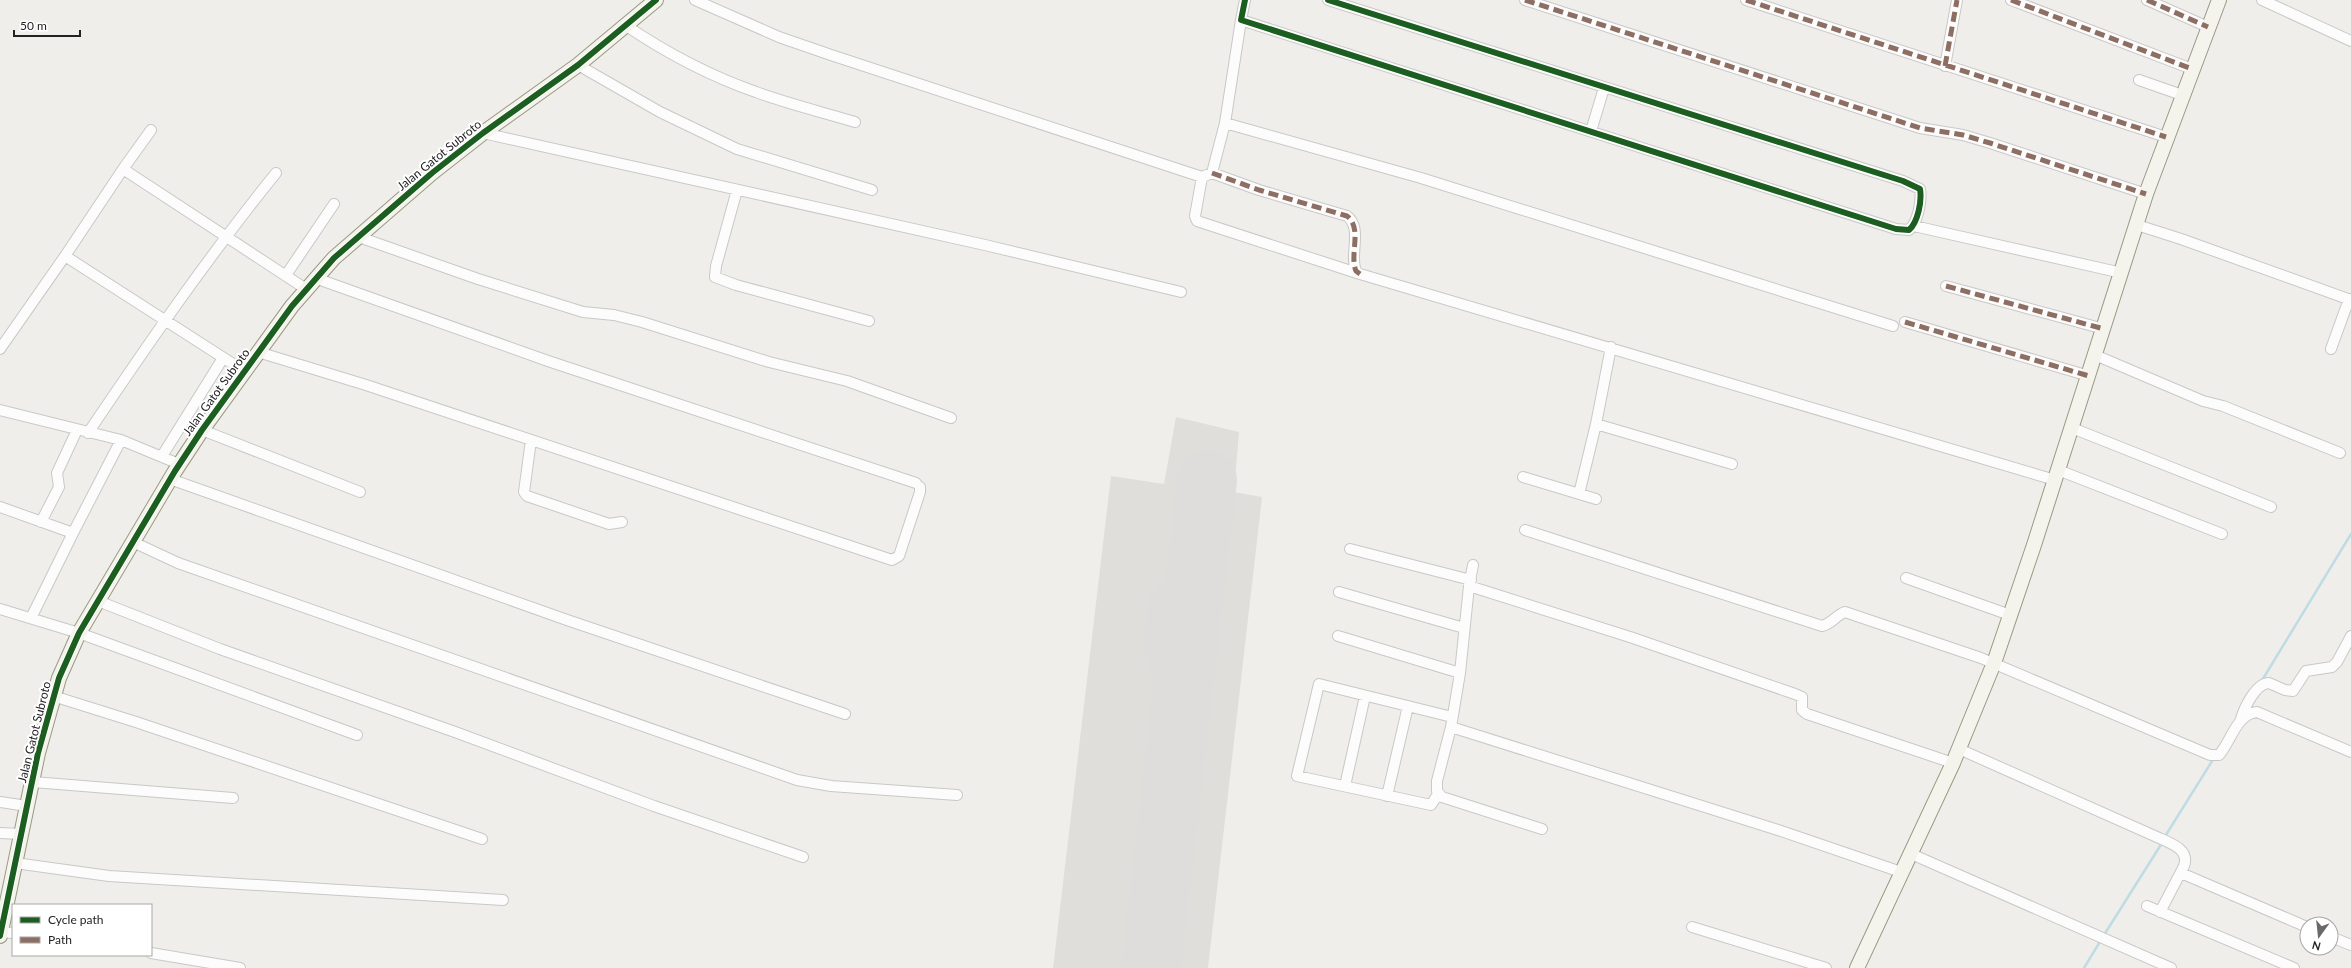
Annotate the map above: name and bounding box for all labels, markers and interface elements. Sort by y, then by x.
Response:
scale bar [14,12,80,38]
text: 50 m [20,18,47,33]
street label: Jalan Gatot Subroto [394,116,484,194]
street label: Jalan Gatot Subroto [179,345,253,438]
street label: Jalan Gatot Subroto [14,680,54,784]
legend [12,904,152,956]
text: Cycle path [48,912,103,927]
north arrow [2299,916,2339,956]
text: Path [48,932,72,947]
text: N [2311,939,2322,954]

